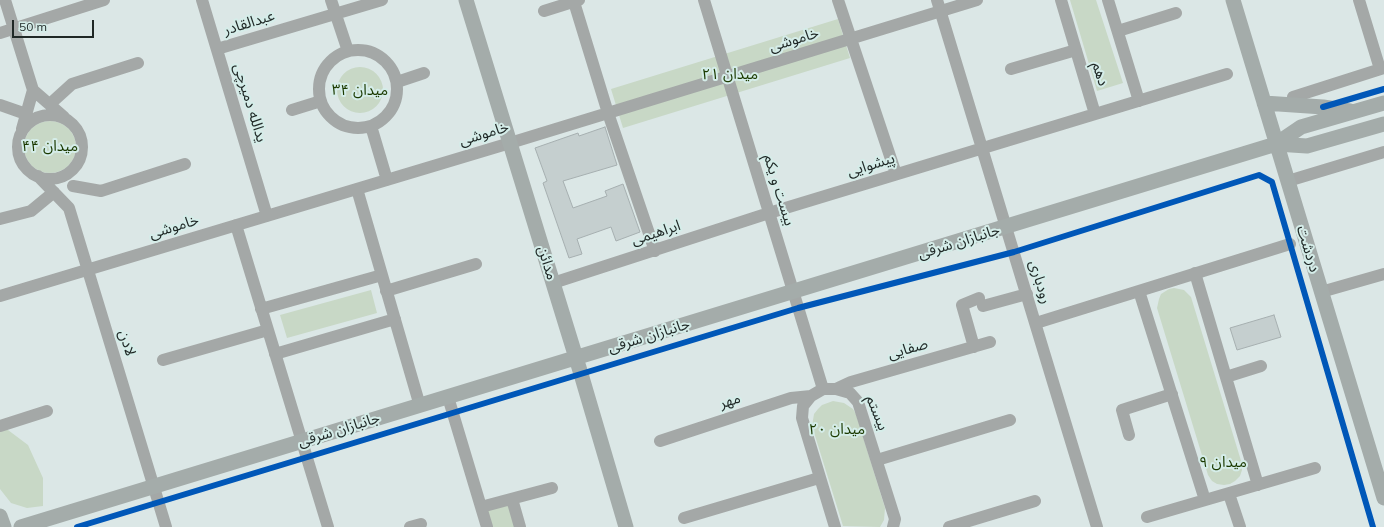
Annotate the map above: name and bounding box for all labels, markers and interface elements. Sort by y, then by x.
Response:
street label: عبدالقادر [221,7,277,39]
scale bar [14,12,96,38]
text: 50 m [19,19,47,34]
street label: خاموشی [767,24,821,56]
street label: دهم [1088,60,1112,88]
street label: یدالله دمیرچی [229,61,271,145]
park label: میدان ۲۱ [702,65,758,83]
park label: میدان ۳۴ [332,81,388,99]
street label: خاموشی [457,118,511,150]
park label: میدان ۴۴ [22,137,78,155]
street label: پیشوایی [845,149,897,181]
street label: بیست و یکم [760,152,798,228]
street label: خاموشی [147,211,201,243]
street label: ابراهیمی [629,217,683,249]
street label: جانبازان شرقی [916,221,1002,263]
street label: دردشت [1292,224,1324,274]
street label: مدائن [533,244,561,282]
street label: رودباری [1025,258,1055,306]
street label: جانبازان شرقی [606,315,692,357]
street label: لادن [115,328,139,358]
street label: صفایی [886,335,930,363]
street label: مهر [717,389,743,413]
street label: بیستم [862,393,892,433]
street label: جانبازان شرقی [296,409,382,451]
park label: میدان ۲۰ [809,420,865,438]
park label: میدان ۹ [1199,453,1247,471]

